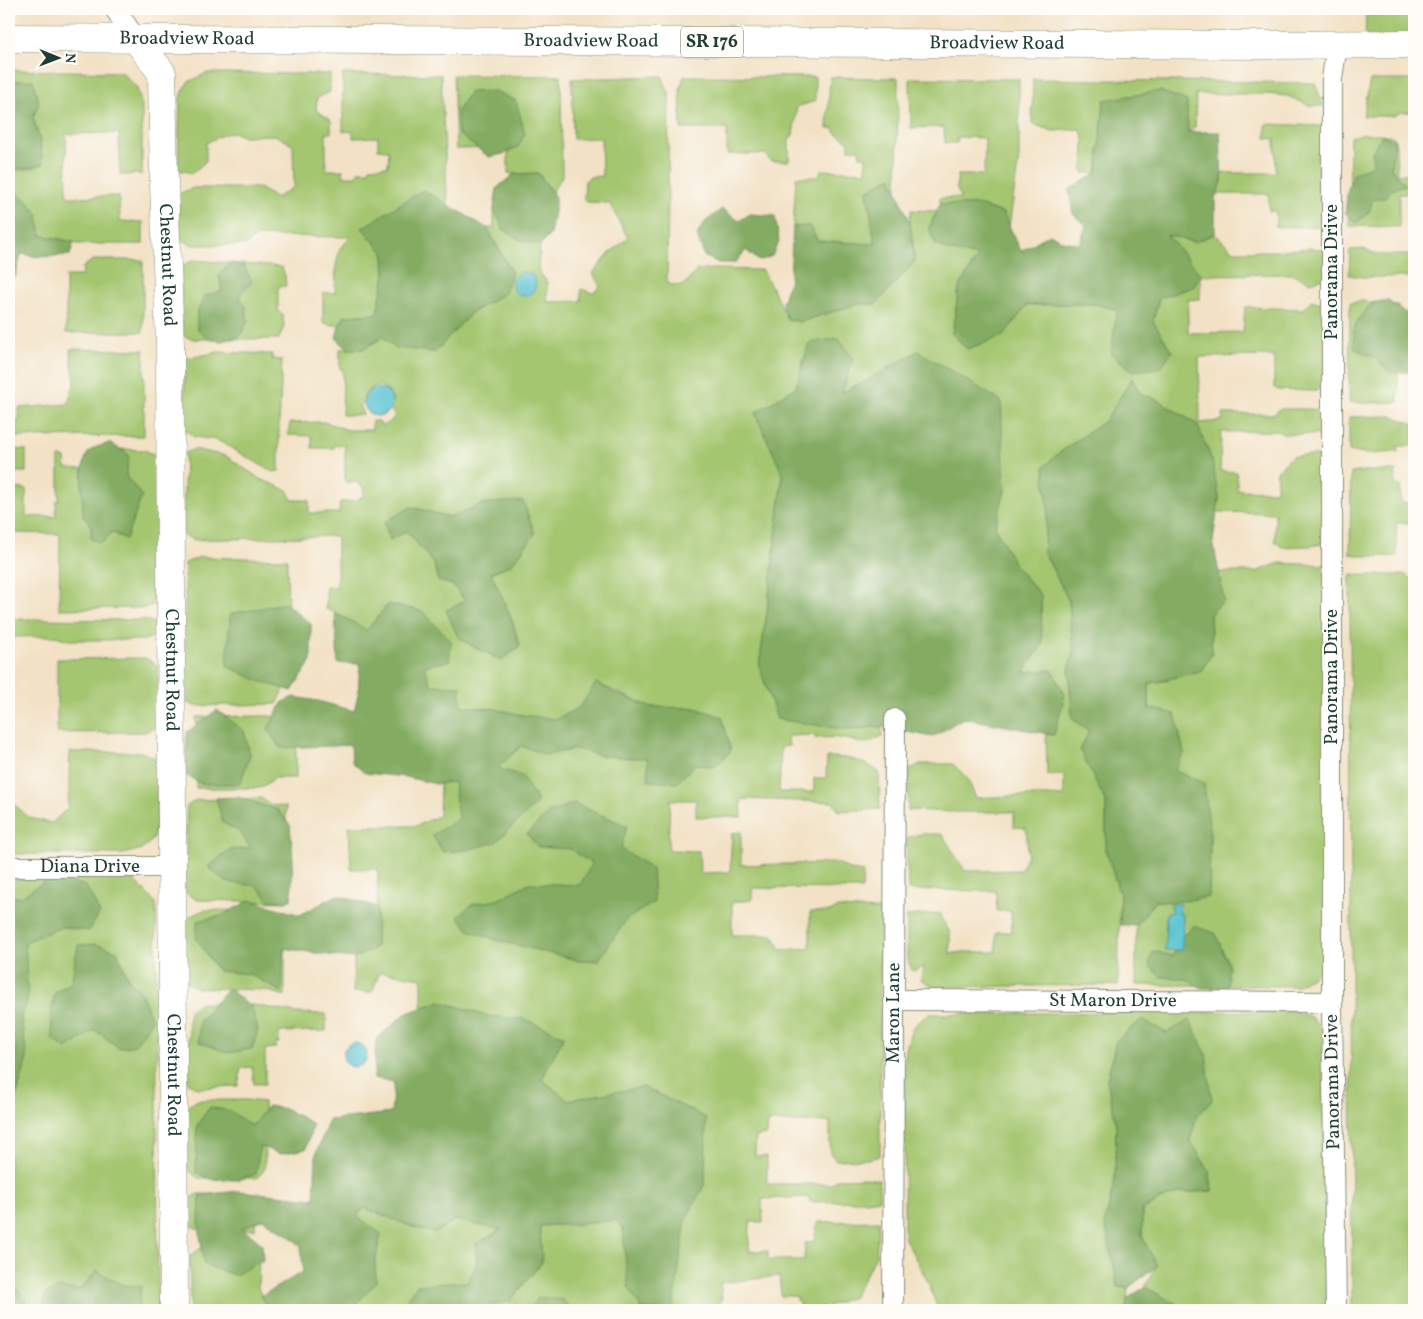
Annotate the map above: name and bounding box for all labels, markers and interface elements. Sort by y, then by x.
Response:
street label: Broadview Road [119,26,255,52]
road number: SR 176 [681,27,743,58]
street label: Broadview Road [523,28,659,55]
street label: Broadview Road [929,30,1065,57]
north arrow [32,32,82,82]
text: N [60,53,79,63]
street label: Chestnut Road [152,203,182,327]
street label: Panorama Drive [1319,204,1345,340]
street label: Chestnut Road [158,608,185,732]
street label: Panorama Drive [1319,609,1345,745]
street label: Diana Drive [40,854,140,880]
street label: Maron Lane [881,963,907,1063]
street label: St Maron Drive [1049,988,1177,1014]
street label: Chestnut Road [160,1013,186,1137]
street label: Panorama Drive [1319,1014,1347,1150]

